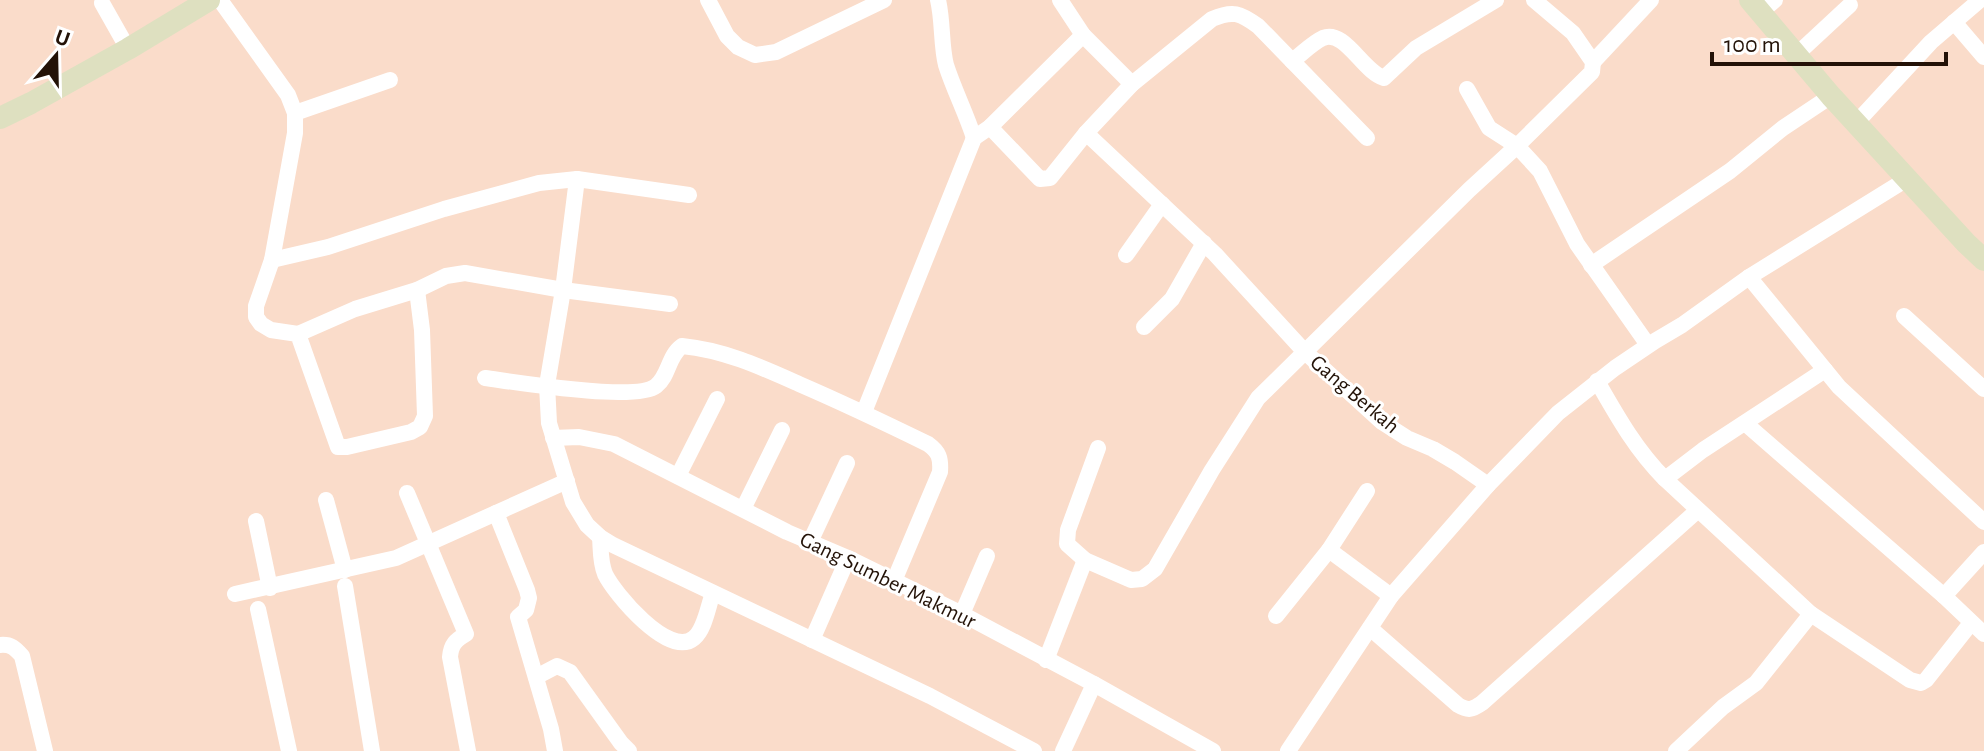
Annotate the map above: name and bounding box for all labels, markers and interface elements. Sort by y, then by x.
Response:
north arrow [16,16,96,96]
scale bar [1712,16,1946,66]
text: U [52,25,73,51]
text: 100 m [1724,33,1781,57]
street label: Gang Berkah [1306,351,1404,437]
street label: Gang Sumber Makmur [797,528,979,632]

